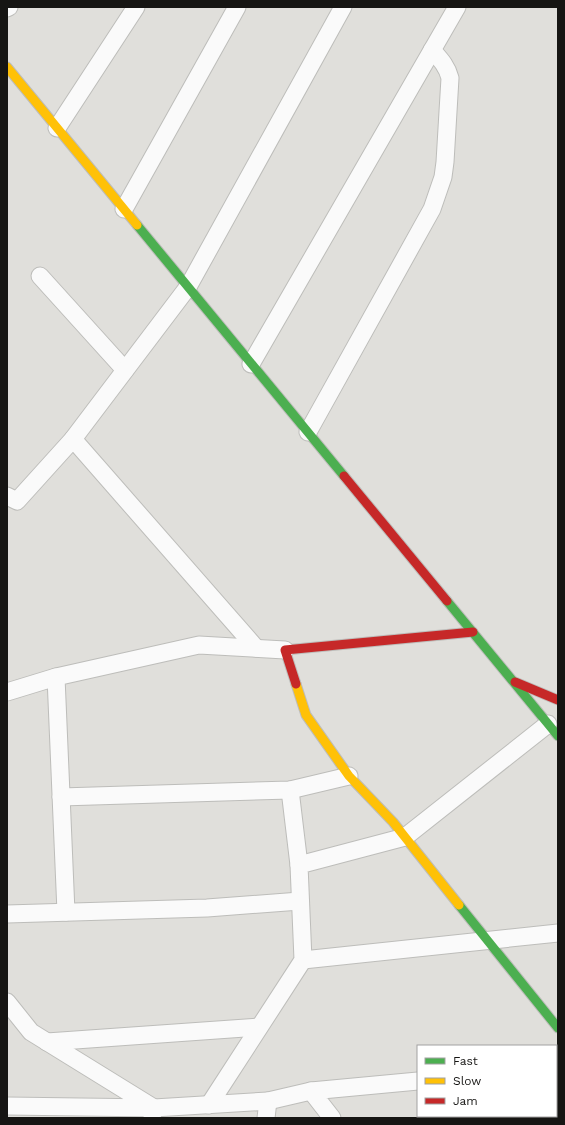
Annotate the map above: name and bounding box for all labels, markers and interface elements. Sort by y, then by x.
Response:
legend [417,1045,557,1117]
text: Fast [453,1054,478,1068]
text: Slow [453,1074,481,1088]
text: Jam [453,1094,478,1108]

